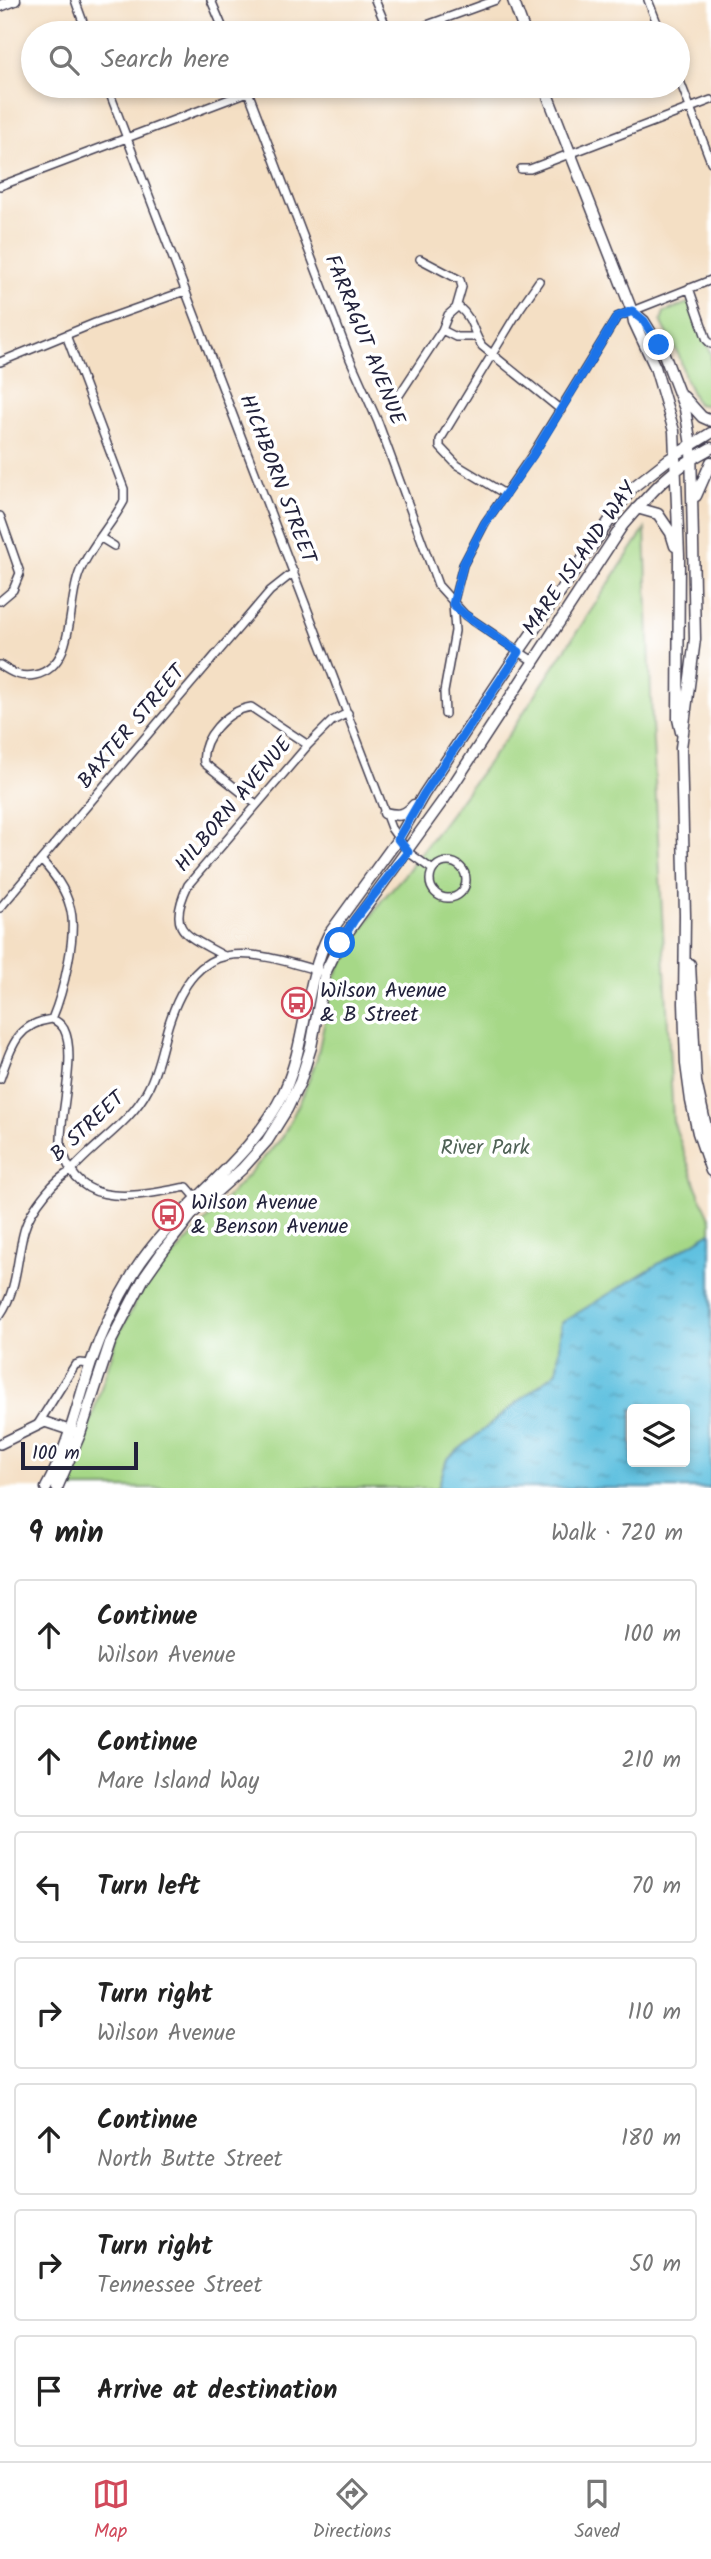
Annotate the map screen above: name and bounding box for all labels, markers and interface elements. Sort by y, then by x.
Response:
search box [21,21,690,98]
text: Search here [101,39,229,81]
icon: search [45,41,83,79]
street label: FARRAGUT AVENUE [315,250,414,431]
route end [643,329,674,360]
street label: HICHBORN STREET [230,390,325,570]
street label: MARE ISLAND WAY [514,474,646,643]
street label: BAXTER STREET [70,656,195,797]
street label: HILBORN AVENUE [167,729,301,880]
route start [324,927,355,958]
place label: Wilson Avenue & B Street [320,975,447,1032]
bus stop icon: Wilson Avenue & B Street [280,986,314,1020]
street label: B STREET [43,1082,134,1171]
park label: River Park [441,1132,530,1165]
place label: Wilson Avenue & Benson Avenue [191,1187,349,1244]
bus stop icon: Wilson Avenue & Benson Avenue [151,1198,185,1232]
map controls [627,1404,690,1467]
button: layers [627,1404,690,1467]
scale bar [21,1439,138,1471]
text: 100 m [32,1439,80,1469]
text: 9 min [28,1510,104,1558]
text: Walk · 720 m [551,1516,683,1552]
text: Continue [97,1596,198,1638]
icon: ahead [30,1616,68,1654]
text: 100 m [623,1617,681,1653]
text: Wilson Avenue [97,1638,236,1674]
text: Continue [97,1722,198,1764]
icon: ahead [30,1742,68,1780]
text: 210 m [621,1743,681,1779]
text: Mare Island Way [97,1764,259,1800]
text: Turn left [97,1866,200,1908]
icon: left [30,1868,68,1906]
text: 70 m [631,1869,681,1905]
text: Turn right [97,1974,213,2016]
icon: right [30,1994,68,2032]
text: 110 m [628,1995,681,2031]
text: Wilson Avenue [97,2016,236,2052]
text: Continue [97,2100,198,2142]
icon: ahead [30,2120,68,2158]
text: 180 m [621,2121,681,2157]
text: North Butte Street [97,2142,282,2178]
text: Turn right [97,2226,213,2268]
icon: right [30,2246,68,2284]
text: 50 m [630,2247,681,2283]
text: Tennessee Street [97,2268,262,2304]
text: Arrive at destination [97,2370,337,2412]
icon: arrive [30,2372,68,2410]
tab: Map [92,2475,130,2547]
tab: Directions [313,2475,391,2547]
tab: Saved [574,2475,619,2547]

